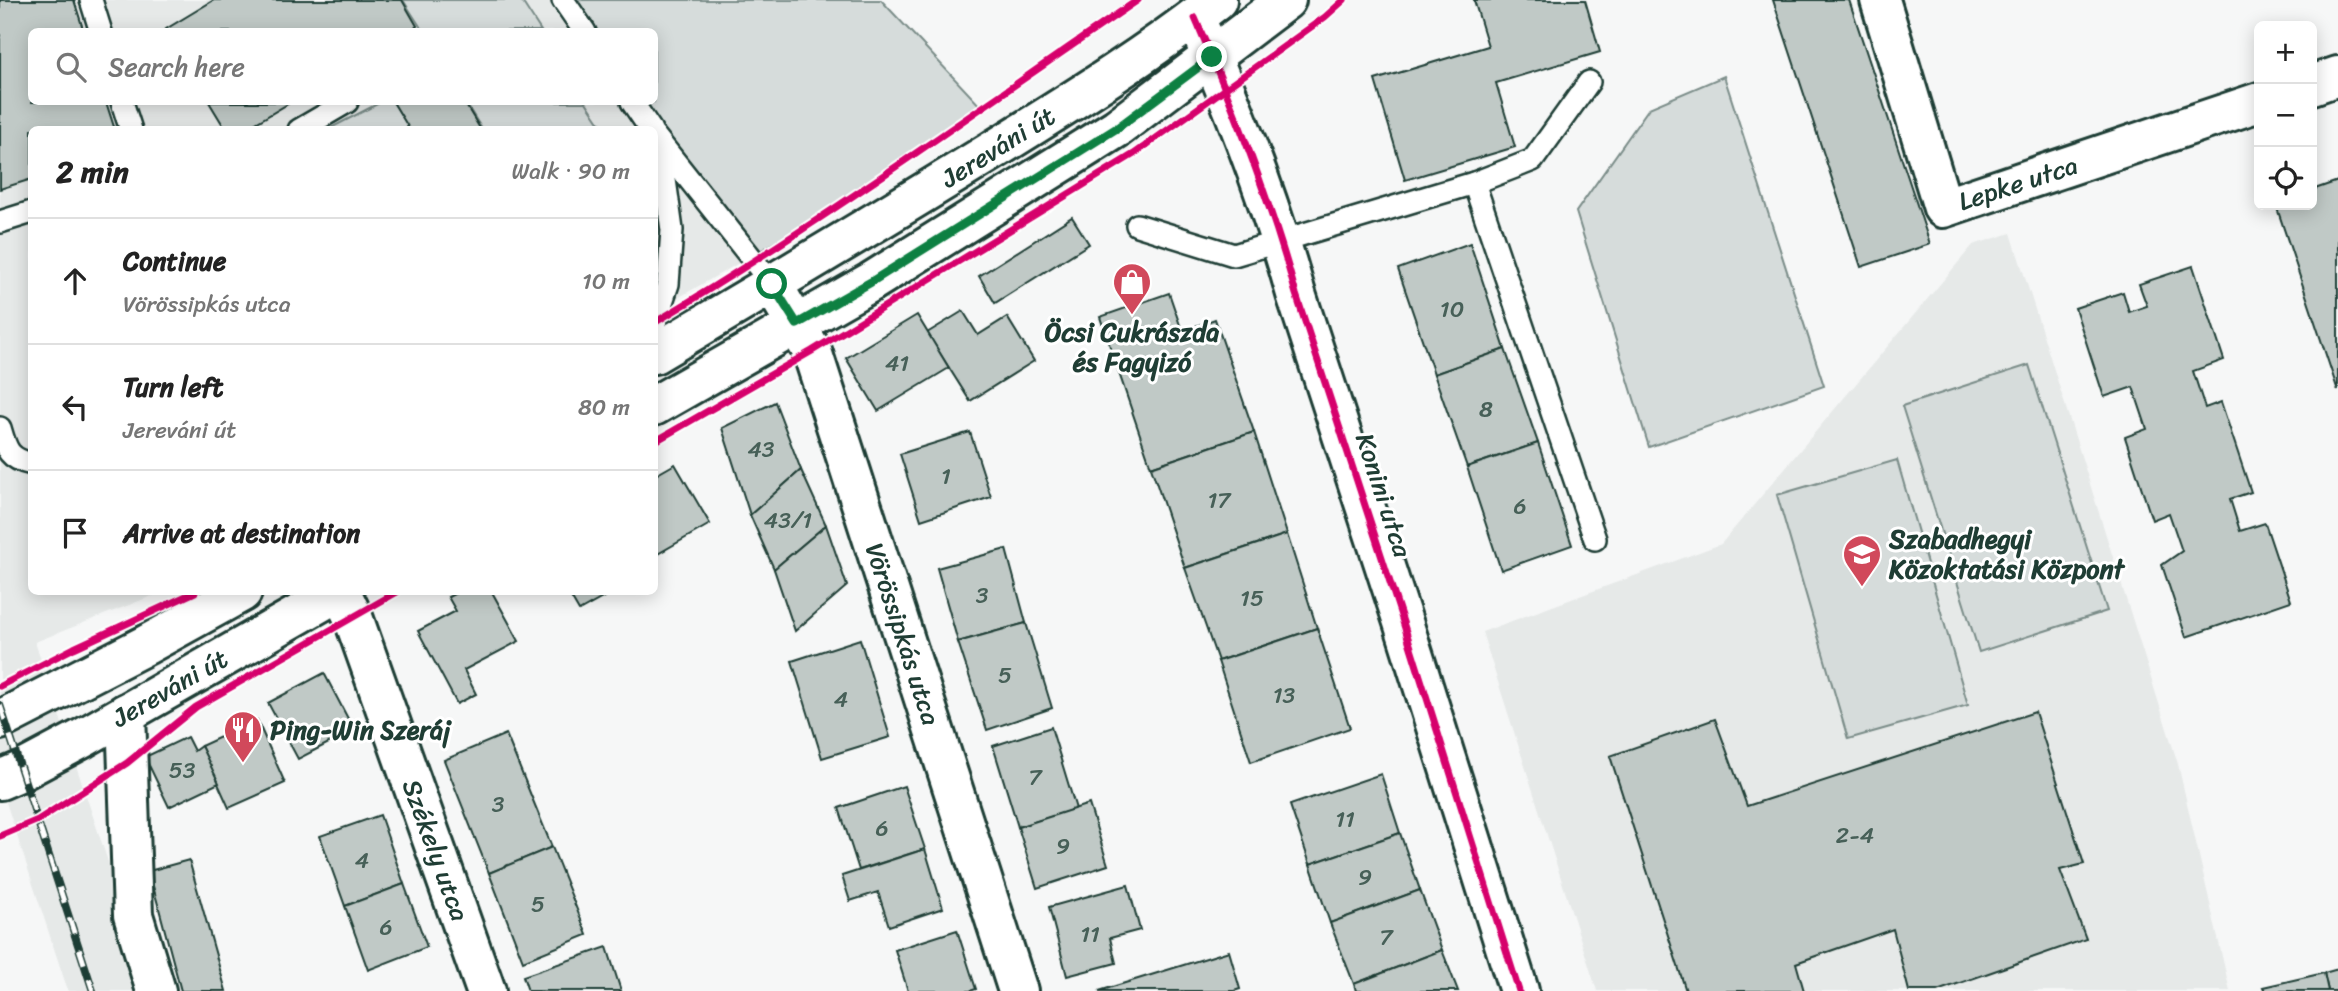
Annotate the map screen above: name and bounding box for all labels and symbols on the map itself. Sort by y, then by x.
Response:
route end [1196,41,1227,72]
street label: Jereváni út [931,94,1064,201]
street label: Lepke utca [1952,142,2084,224]
shop icon: Öcsi Cukrászda és Fagyizó [1111,261,1153,316]
route start [756,268,787,299]
house number: 10 [1440,289,1464,330]
place label: Öcsi Cukrászda és Fagyizó [1045,309,1219,385]
house number: 41 [885,343,909,384]
house number: 8 [1479,389,1493,430]
street label: Konini utca [1342,427,1426,564]
house number: 43 [747,429,775,470]
house number: 1 [941,456,951,497]
house number: 17 [1208,480,1232,521]
house number: 6 [1513,486,1527,527]
house number: 43/1 [764,500,812,541]
place label: Szabadhegyi Közoktatási Központ [1888,516,2126,592]
school or university icon: Szabadhegyi Közoktatási Központ [1841,533,1883,588]
street label: Vörössipkás utca [852,537,954,731]
house number: 3 [976,575,989,616]
house number: 15 [1240,578,1264,619]
street label: Jereváni út [102,636,237,740]
house number: 5 [998,655,1012,696]
house number: 13 [1273,675,1296,716]
house number: 4 [834,679,848,720]
place label: Ping-Win Szeráj [270,707,452,753]
restaurant icon: Ping-Win Szeráj [222,709,264,764]
house number: 53 [169,750,196,791]
house number: 7 [1028,757,1043,798]
street label: Székely utca [389,773,483,927]
house number: 3 [492,784,505,825]
house number: 11 [1335,799,1355,840]
house number: 6 [875,808,889,849]
house number: 2-4 [1836,815,1874,856]
house number: 9 [1056,826,1070,867]
house number: 4 [355,840,369,881]
house number: 9 [1358,857,1372,898]
house number: 5 [531,884,545,925]
house number: 6 [379,907,393,948]
house number: 11 [1080,914,1100,955]
house number: 7 [1379,917,1394,958]

